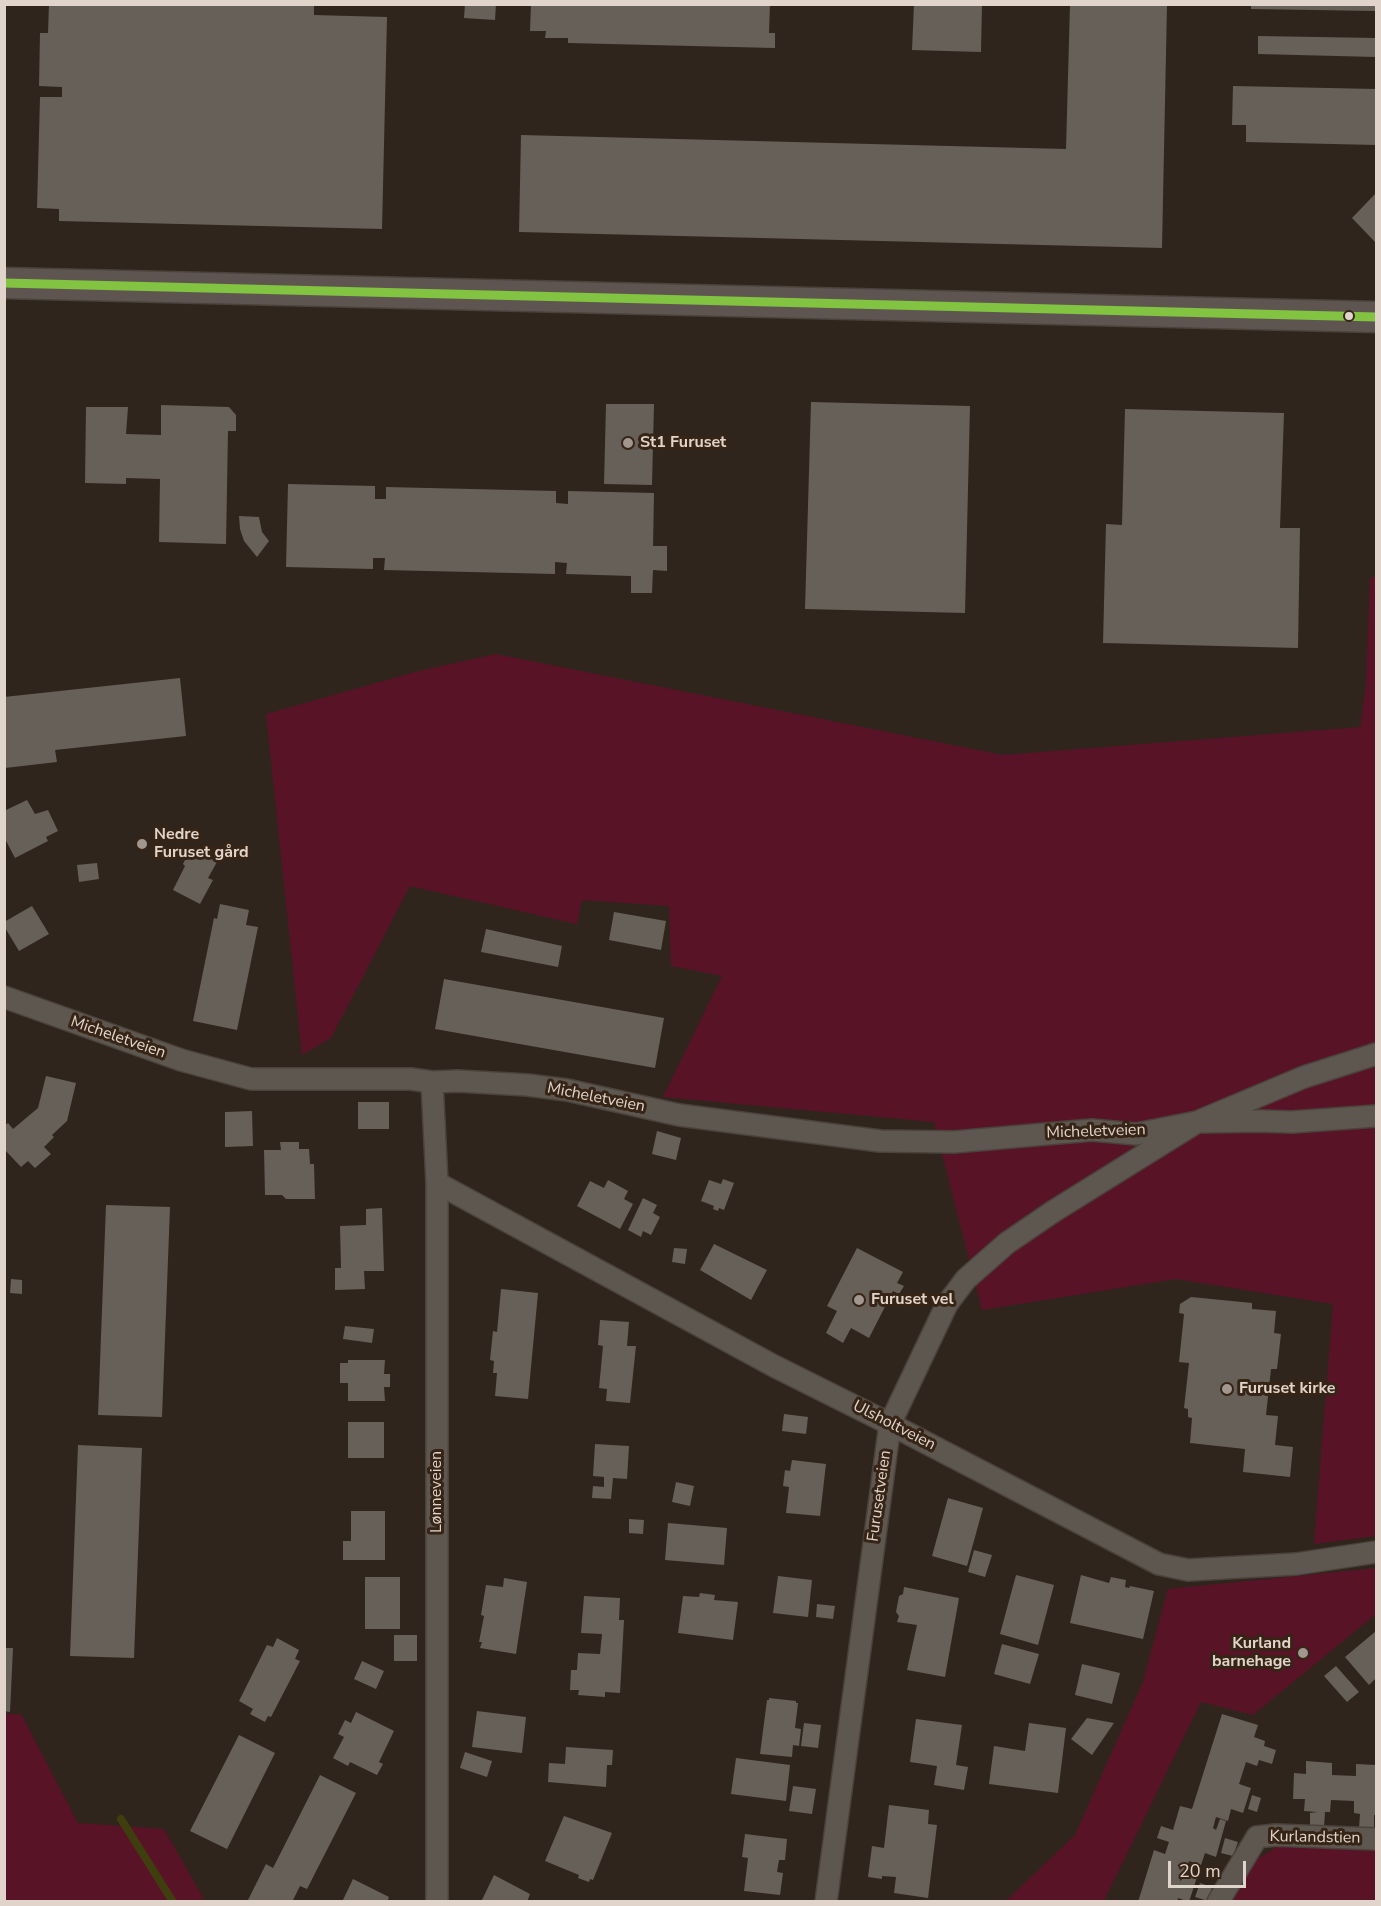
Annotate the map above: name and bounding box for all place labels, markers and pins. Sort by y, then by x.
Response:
unlabelled marker [1343,310,1355,322]
place label: St1 Furuset [640,433,726,453]
marker: St1 Furuset [621,436,635,450]
place label: Nedre Furuset gård [154,825,249,863]
marker: Nedre Furuset gård [135,837,149,851]
place label: Furuset vel [871,1290,954,1310]
marker: Furuset vel [852,1293,866,1307]
place label: Furuset kirke [1239,1379,1336,1399]
marker: Furuset kirke [1220,1382,1234,1396]
place label: Kurland barnehage [1212,1634,1291,1672]
marker: Kurland barnehage [1296,1646,1310,1660]

